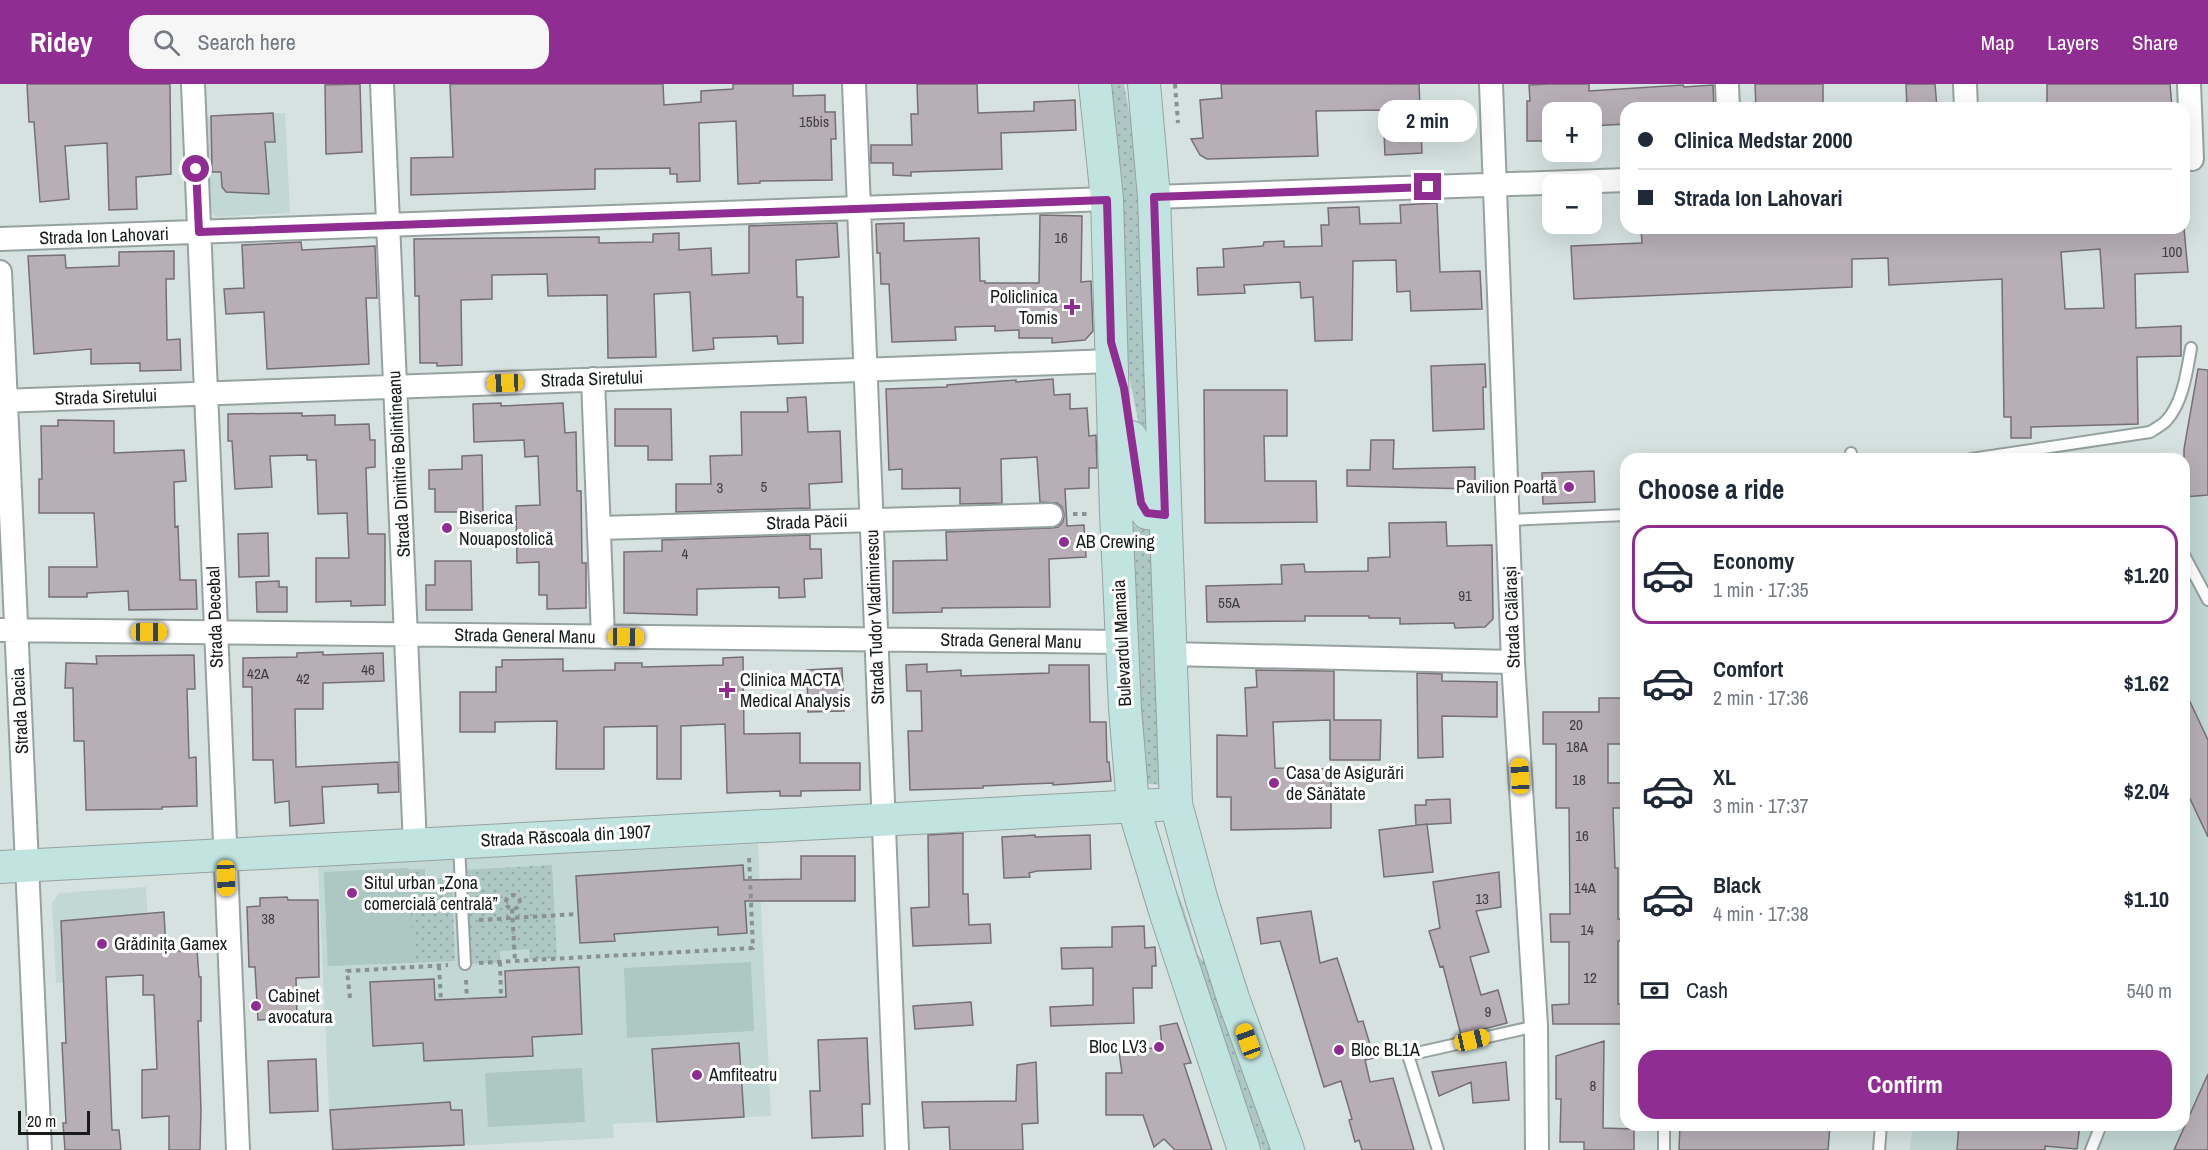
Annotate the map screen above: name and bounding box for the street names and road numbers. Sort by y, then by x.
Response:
street label: Strada Ion Lahovari [39,221,169,250]
street label: Strada Siretului [540,364,644,393]
street label: Strada Dimitrie Bolintineanu [381,370,416,558]
street label: Strada Siretului [54,382,158,411]
street label: Strada Păcii [766,508,848,535]
street label: Strada Tudor Vladimirescu [859,529,890,705]
street label: Strada Călărași [1497,565,1526,669]
street label: Strada Decebal [200,566,229,668]
street label: Bulevardul Mamaia [1106,579,1137,707]
street label: Strada General Manu [454,622,596,649]
street label: Strada General Manu [940,627,1082,654]
street label: Strada Dacia [5,667,34,755]
street label: Strada Răscoala din 1907 [480,819,652,852]

